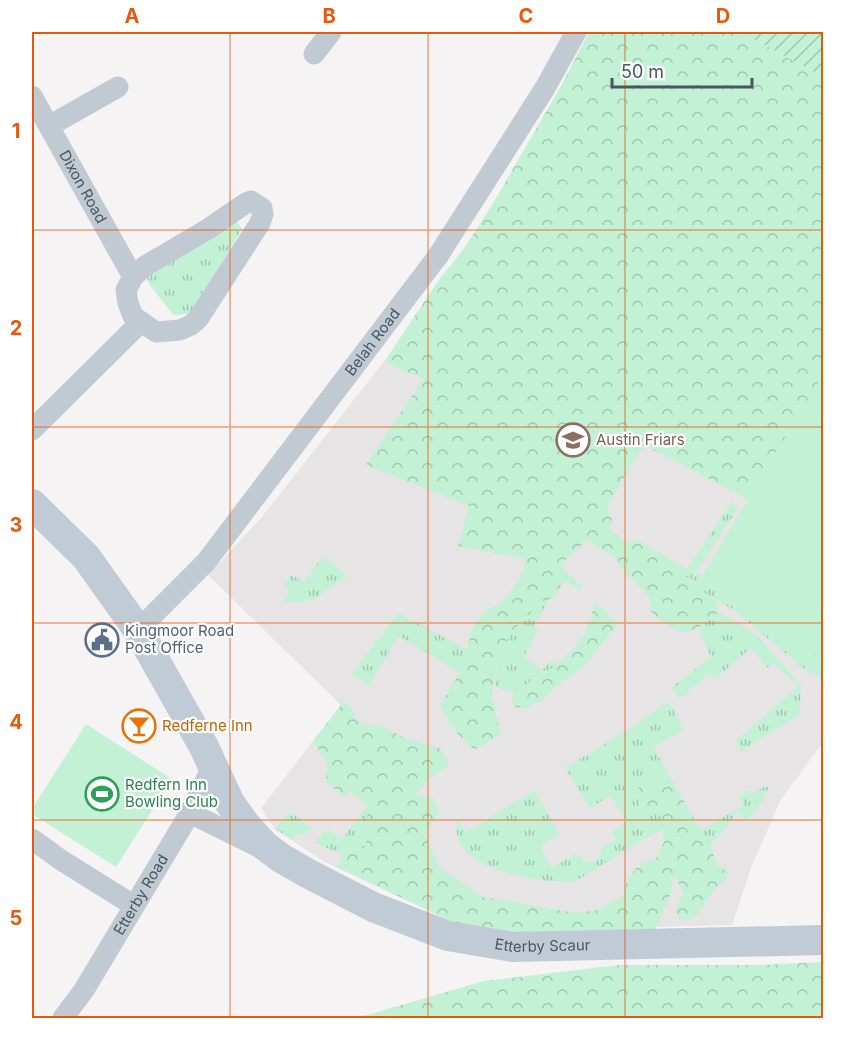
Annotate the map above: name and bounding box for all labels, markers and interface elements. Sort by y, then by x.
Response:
text: A [125,4,140,28]
text: B [322,4,336,28]
text: C [519,4,533,28]
text: D [716,4,730,28]
scale bar [612,51,752,89]
text: 50 m [621,61,664,82]
text: 1 [12,119,20,143]
street label: Dixon Road [55,147,111,226]
street label: Belah Road [341,304,404,379]
text: 2 [10,316,22,340]
school or university icon: Austin Friars [555,422,591,458]
place label: Austin Friars [596,430,685,449]
text: 3 [10,513,22,537]
place label: Kingmoor Road Post Office [125,621,234,657]
public building icon: Kingmoor Road Post Office [84,622,120,658]
bar icon: Redferne Inn [121,708,157,744]
text: 4 [9,710,23,734]
place label: Redferne Inn [162,716,253,735]
place label: Redfern Inn Bowling Club [125,775,218,811]
sports icon: Redfern Inn Bowling Club [84,776,120,812]
street label: Etterby Road [109,851,172,938]
text: 5 [10,906,22,930]
street label: Etterby Scaur [493,934,591,956]

